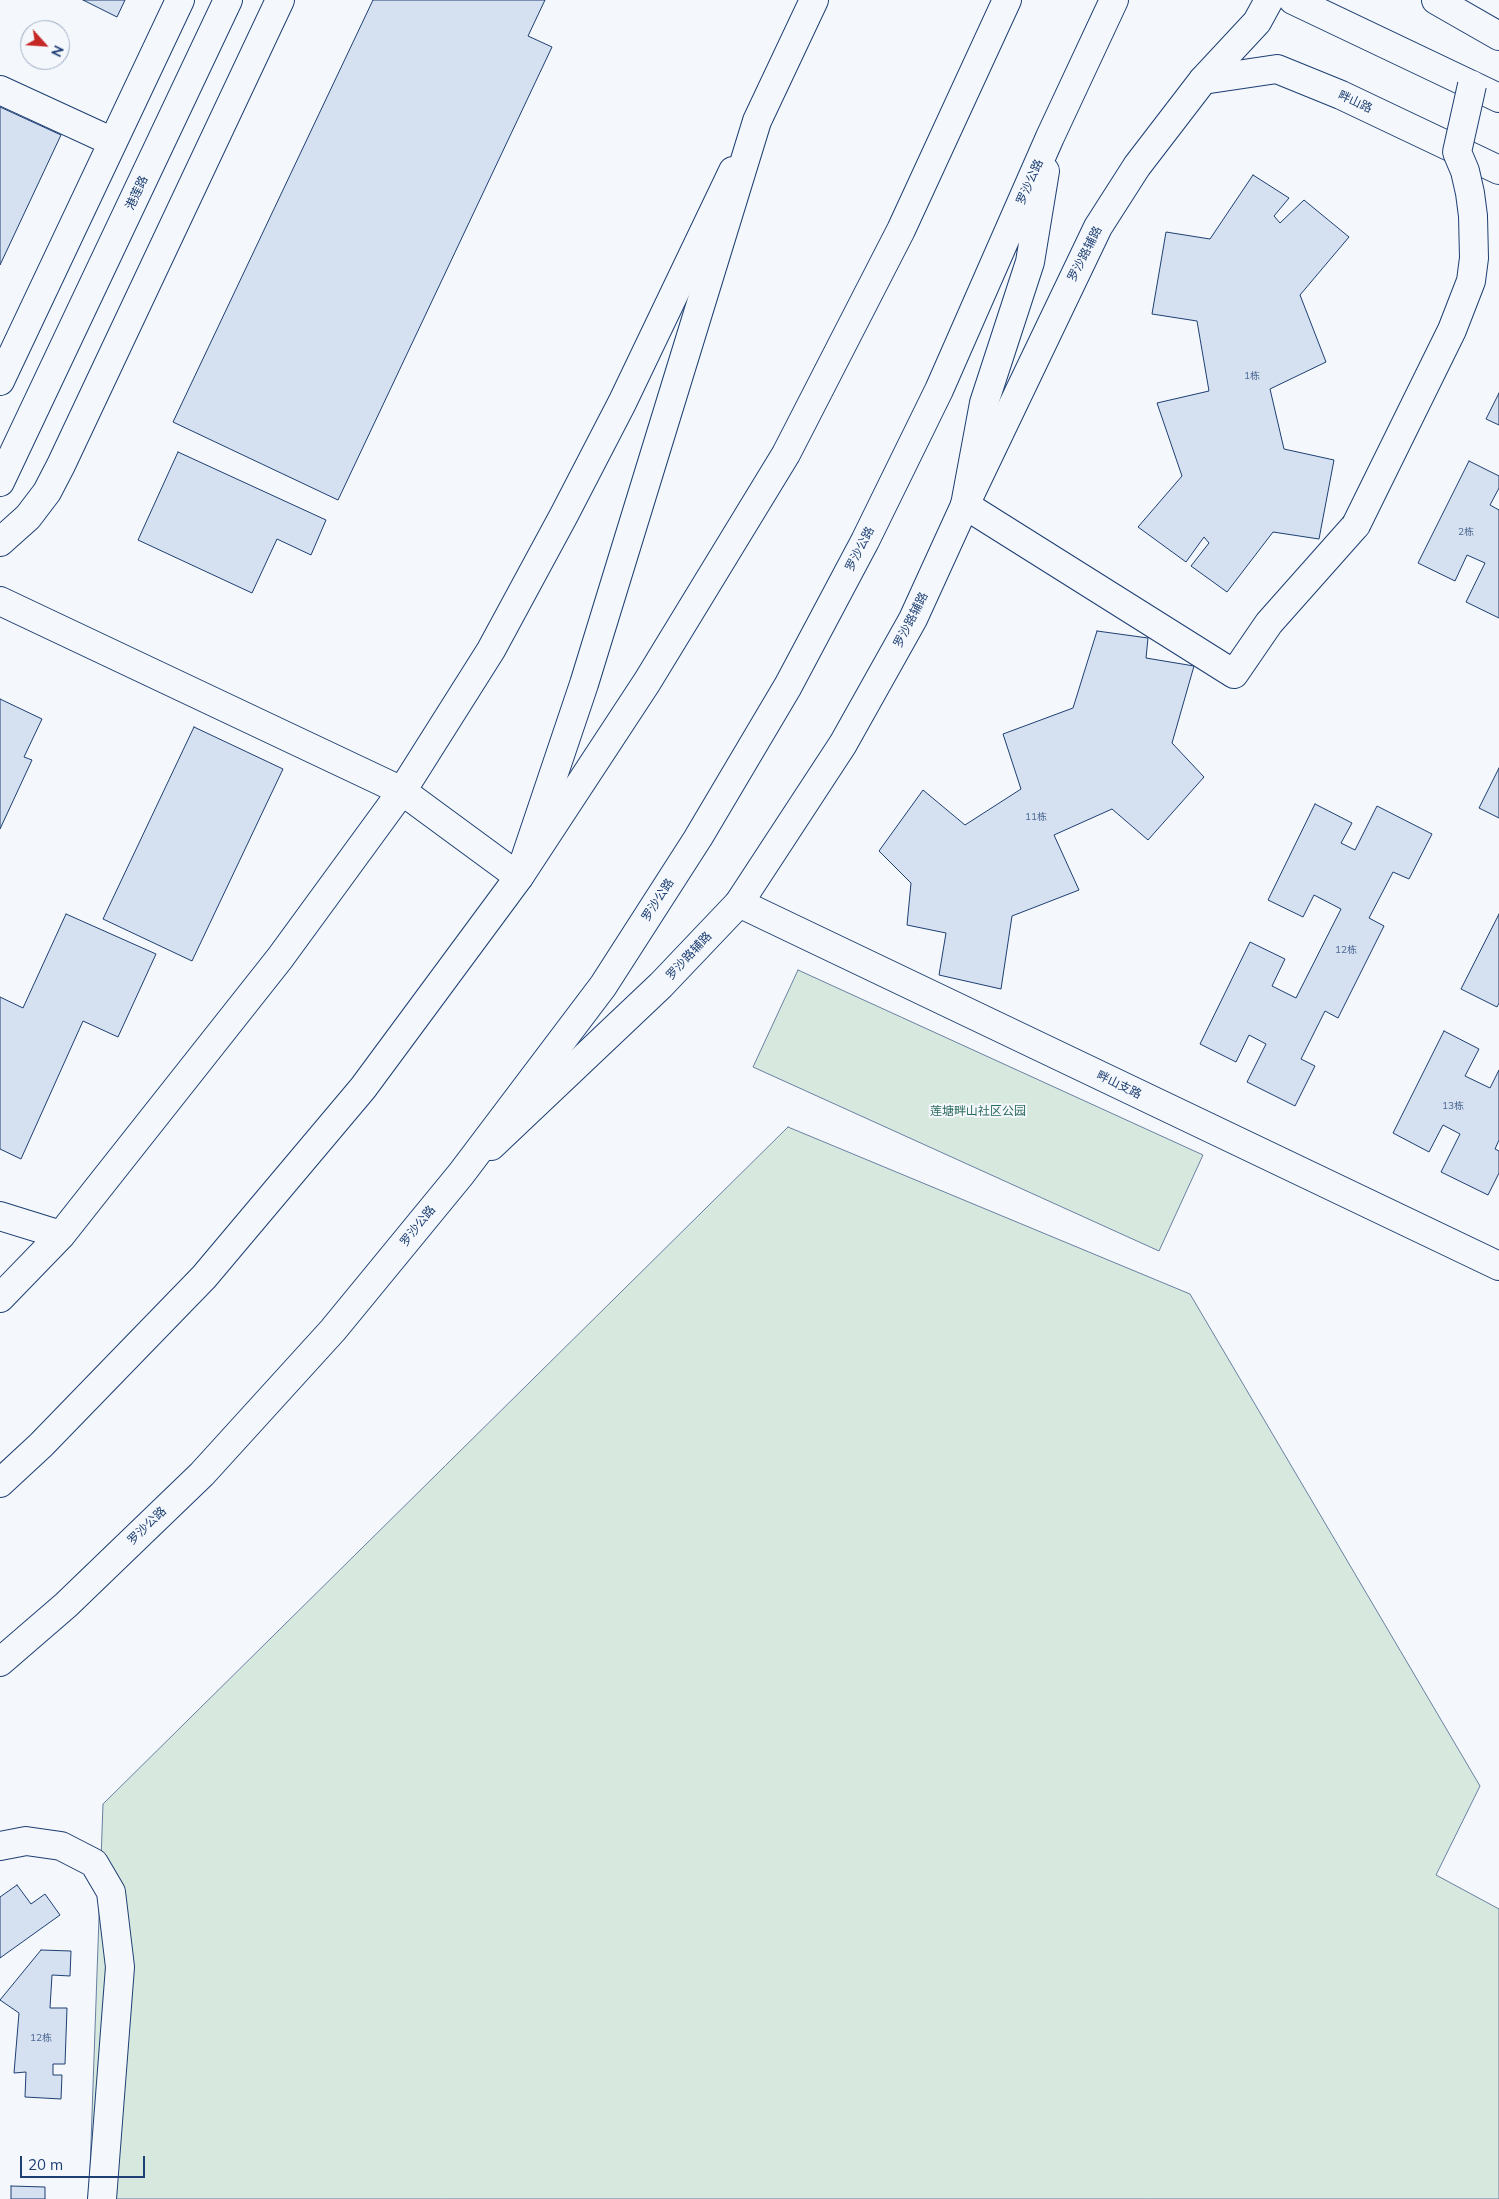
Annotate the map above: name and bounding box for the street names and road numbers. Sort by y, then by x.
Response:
street label: 畔山路 [1336,88,1374,116]
street label: 罗沙公路 [1014,157,1046,207]
street label: 港莲路 [123,174,151,212]
street label: 罗沙路辅路 [1065,224,1105,284]
street label: 罗沙公路 [843,524,877,574]
street label: 罗沙路辅路 [891,590,931,650]
street label: 罗沙公路 [639,876,677,924]
street label: 罗沙路辅路 [663,929,715,983]
street label: 畔山支路 [1094,1068,1144,1102]
street label: 罗沙公路 [397,1203,439,1249]
street label: 罗沙公路 [125,1504,169,1548]

